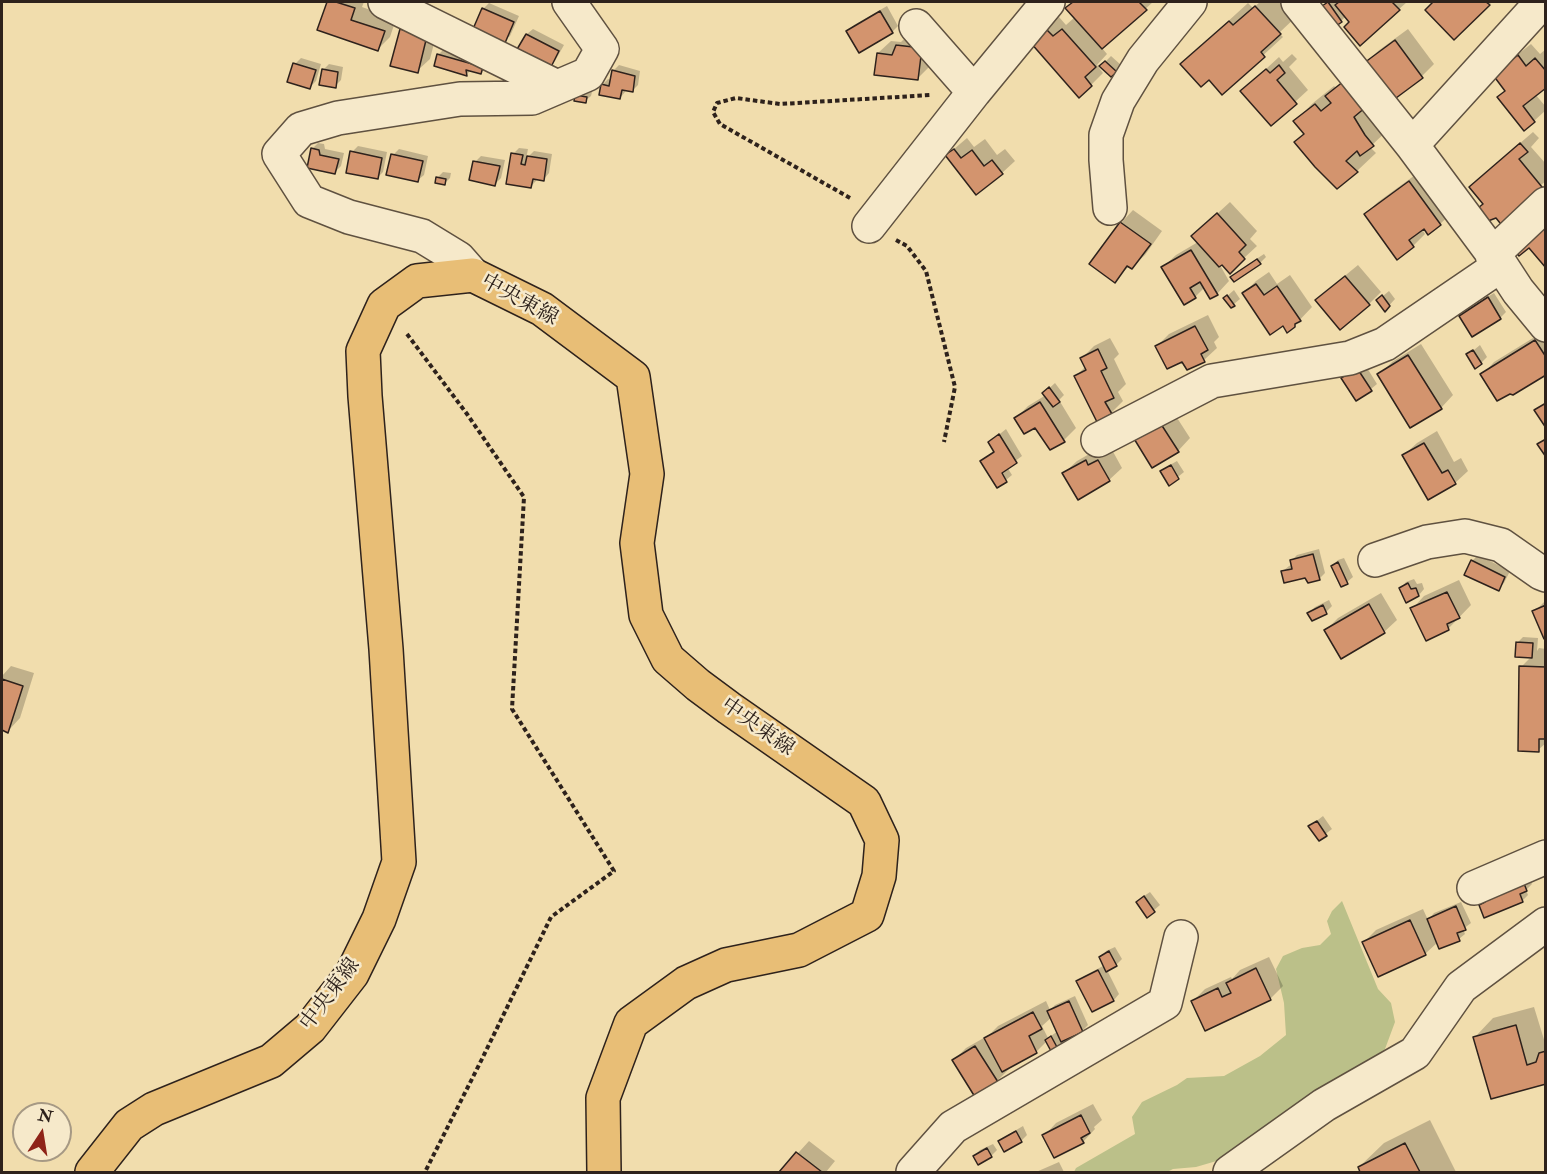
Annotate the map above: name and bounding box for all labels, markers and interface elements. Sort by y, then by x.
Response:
street label: 中央東線 [476,270,562,332]
street label: 中央東線 [715,694,799,762]
street label: 中央東線 [296,954,366,1036]
north arrow [12,1102,72,1162]
text: N [36,1105,54,1128]

